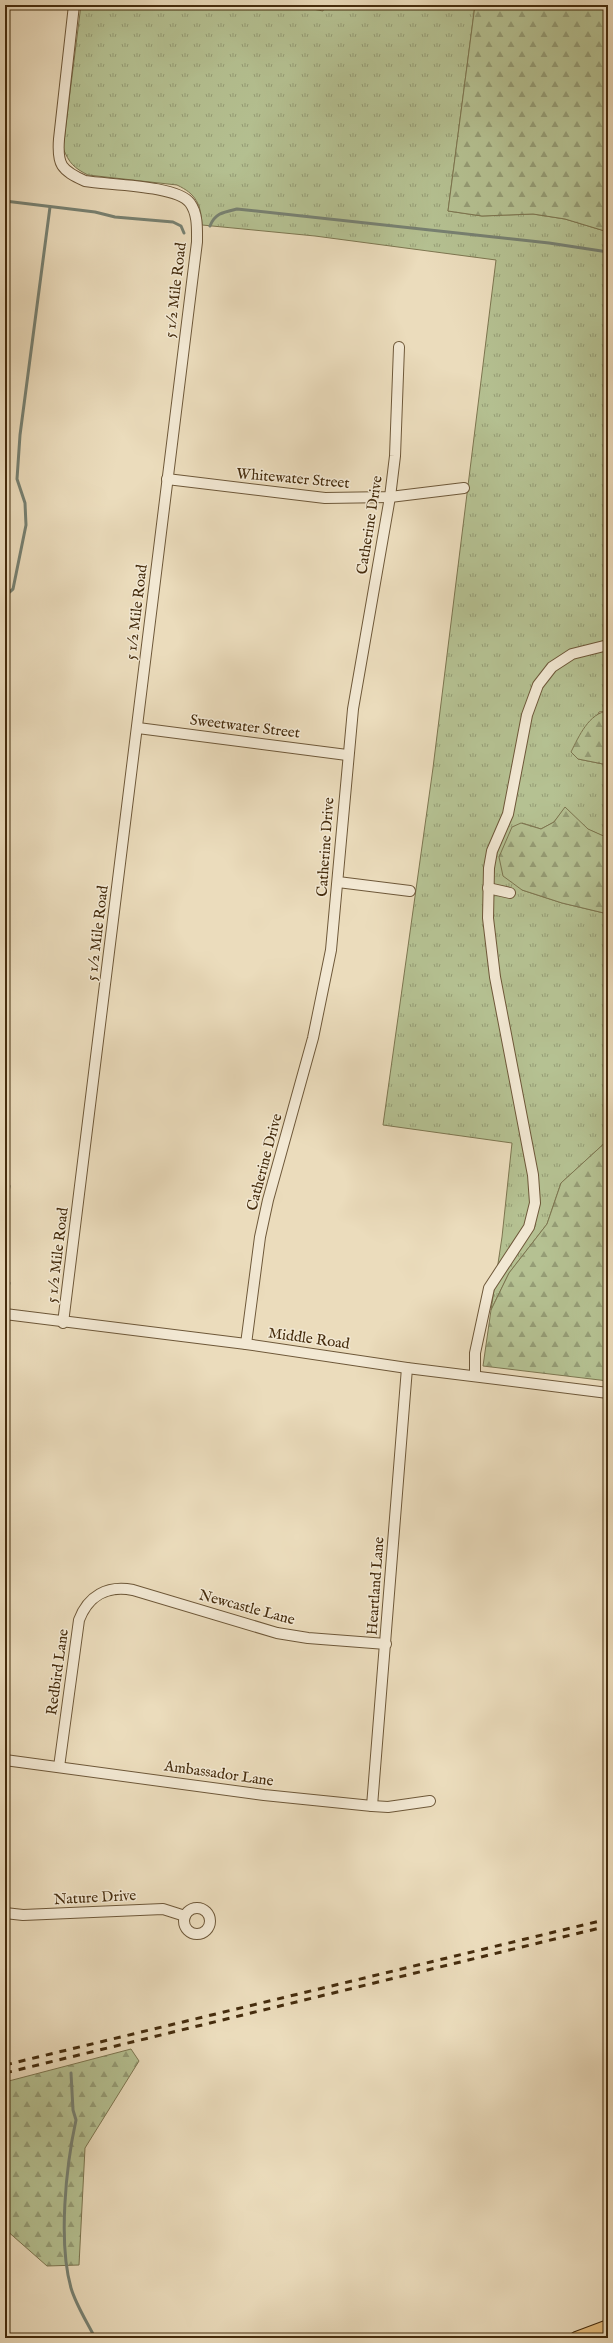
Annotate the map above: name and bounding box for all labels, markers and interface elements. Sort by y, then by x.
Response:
street label: 5 1/2 Mile Road [160,240,191,339]
street label: Whitewater Street [236,464,350,493]
street label: Catherine Drive [352,474,387,576]
street label: 5 1/2 Mile Road [121,562,152,661]
street label: Sweetwater Street [189,710,301,743]
street label: Catherine Drive [313,796,338,897]
street label: 5 1/2 Mile Road [82,883,113,982]
street label: Catherine Drive [242,1111,287,1213]
street label: 5 1/2 Mile Road [42,1205,73,1304]
street label: Middle Road [267,1323,352,1354]
street label: Heartland Lane [363,1536,388,1636]
street label: Newcastle Lane [197,1586,297,1629]
street label: Redbird Lane [42,1628,73,1716]
street label: Ambassador Lane [162,1756,275,1791]
street label: Nature Drive [53,1886,137,1909]

